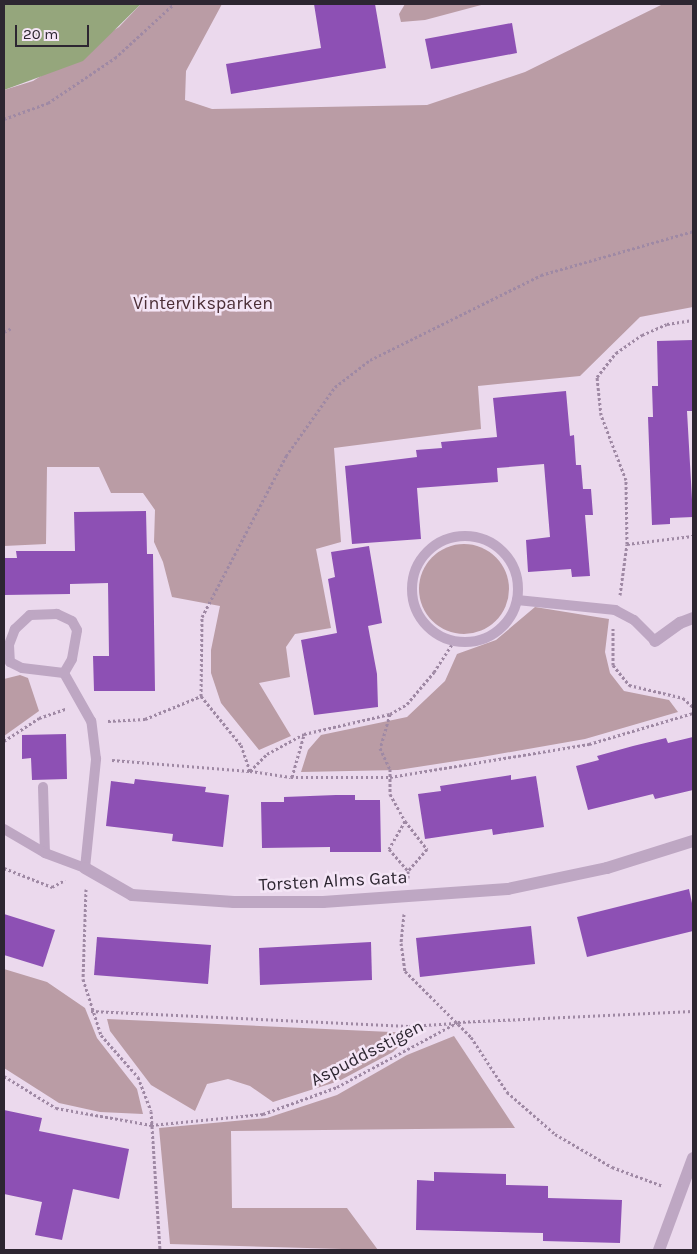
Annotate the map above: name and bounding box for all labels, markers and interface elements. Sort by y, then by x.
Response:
scale bar [18,15,91,47]
text: 20 m [23,25,58,43]
park label: Vinterviksparken [133,292,273,314]
street label: Torsten Alms Gata [258,866,408,896]
street label: Aspuddsstigen [307,1015,427,1091]

